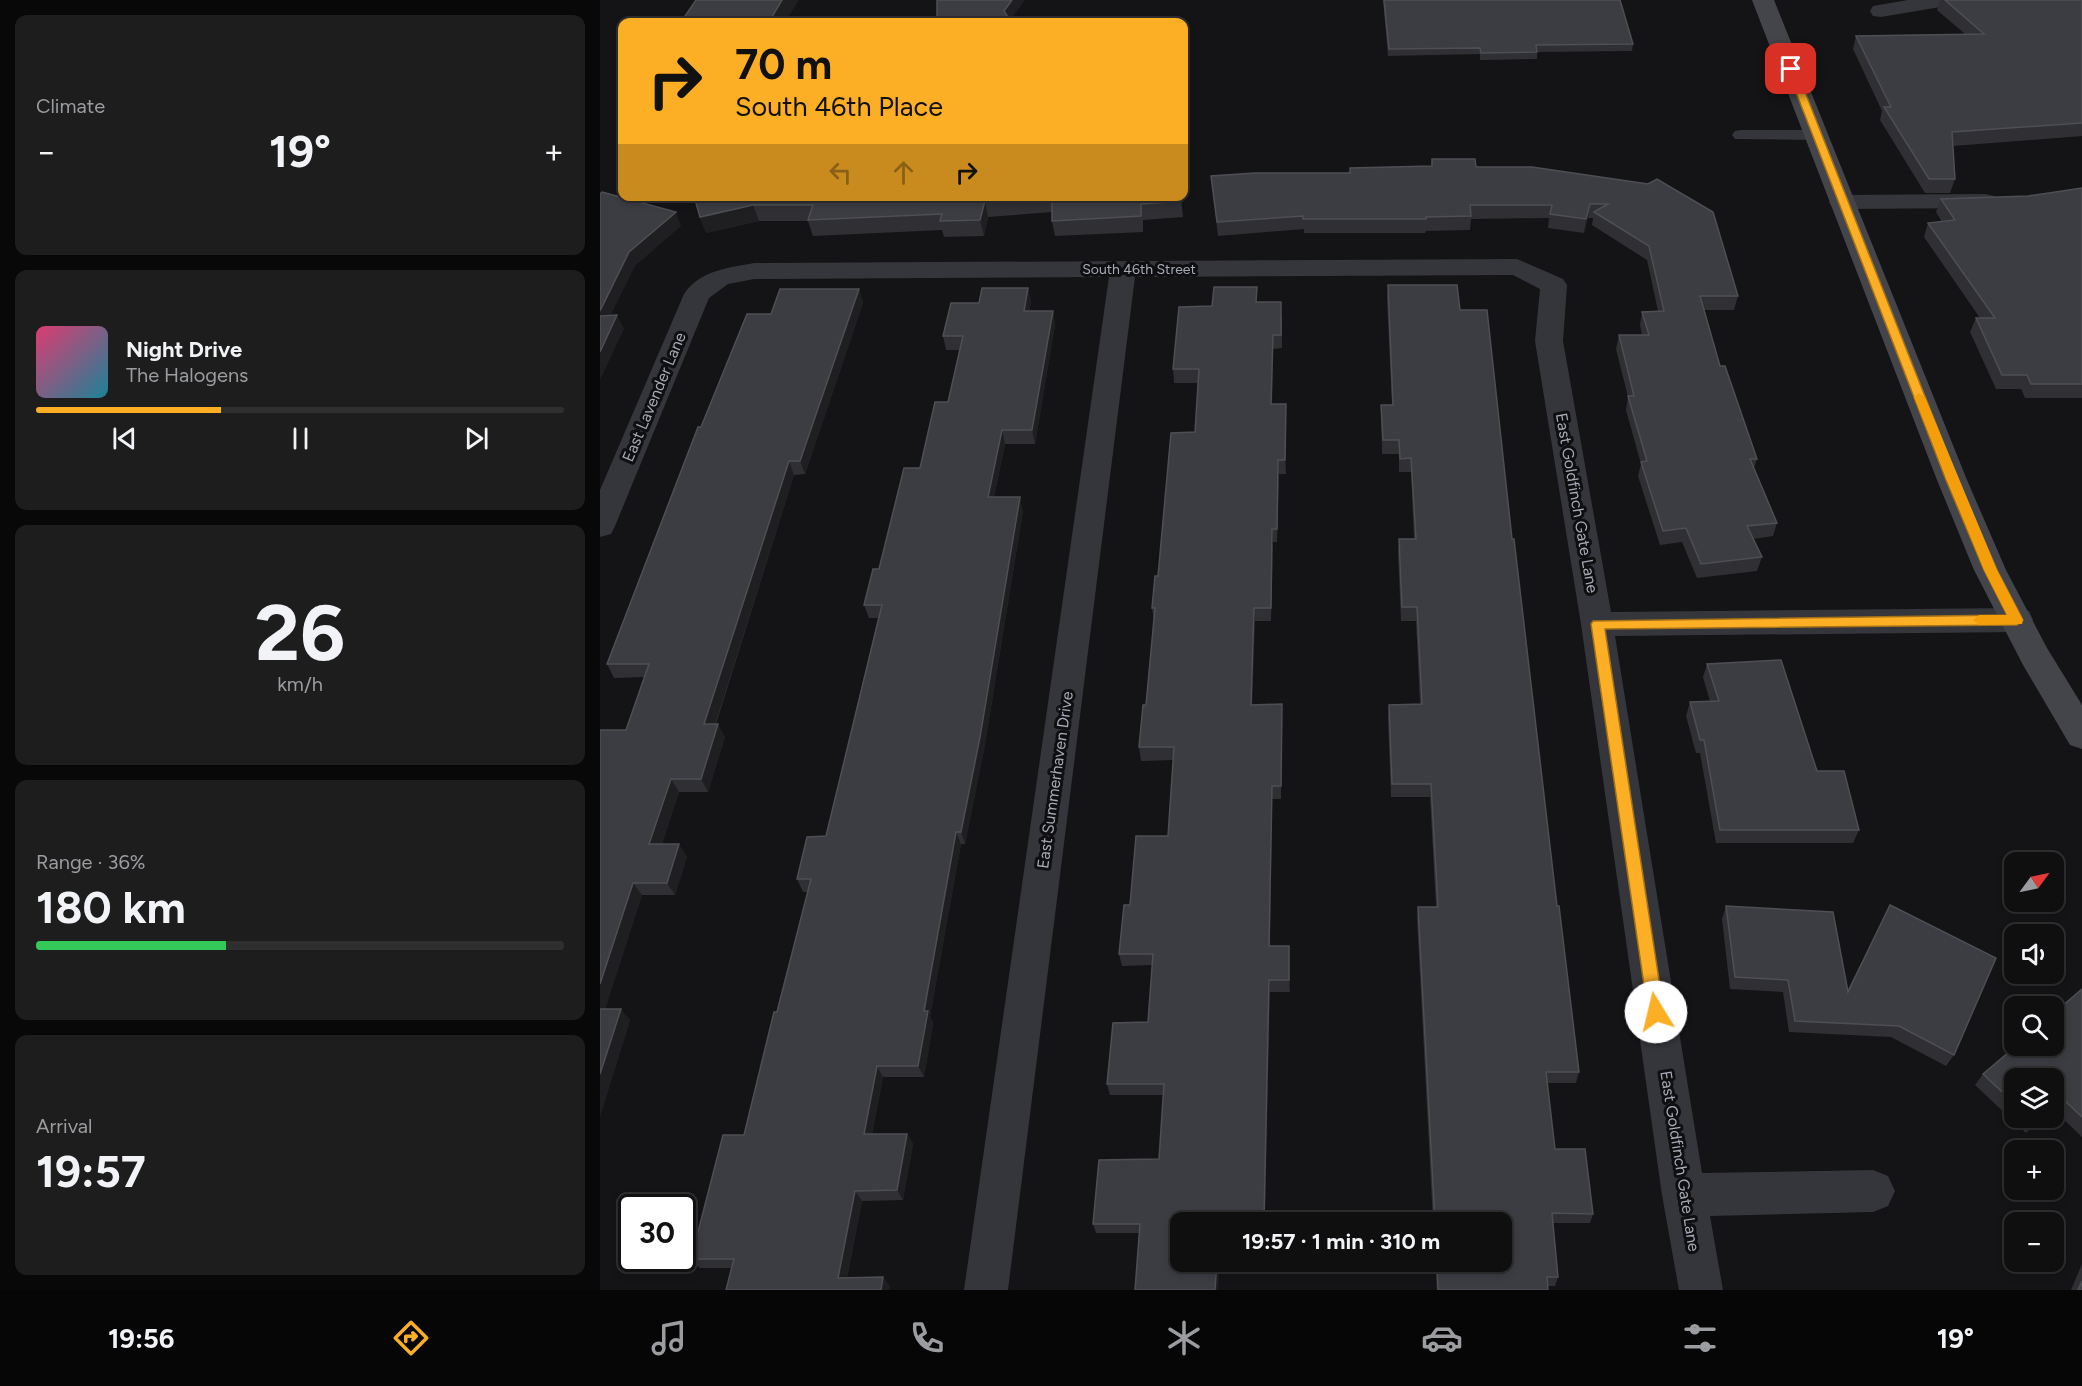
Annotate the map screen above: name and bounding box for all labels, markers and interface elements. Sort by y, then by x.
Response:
text: 70 m [735,39,832,90]
icon: right [636,42,714,120]
pin [1765,43,1816,94]
icon: arrive [1774,52,1807,85]
text: South 46th Place [735,90,943,123]
text: Climate [36,94,105,118]
text: 19° [269,124,331,178]
text: − [36,132,57,171]
text: + [543,132,564,171]
icon: left [824,156,857,189]
icon: ahead [887,156,920,189]
icon: right [950,156,983,189]
street label: South 46th Street [1082,261,1196,278]
street label: East Lavender Lane [618,329,690,465]
text: Night Drive [126,336,242,363]
text: The Halogens [126,363,248,387]
street label: East Goldfinch Gate Lane [1552,411,1602,595]
icon: previous [108,422,141,455]
icon: pause [284,422,317,455]
icon: next [460,422,493,455]
text: 26 [255,586,345,680]
text: km/h [277,672,323,696]
street label: East Summerhaven Drive [1033,690,1077,870]
text: Range · 36% [36,850,145,874]
north arrow [2004,852,2064,912]
map controls [2004,852,2064,1272]
text: 180 km [36,880,186,934]
button: sound [2004,924,2064,984]
position arrow [1624,980,1688,1044]
button: search [2004,996,2064,1056]
button: layers [2004,1068,2064,1128]
street label: East Goldfinch Gate Lane [1656,1069,1704,1253]
text: Arrival [36,1114,92,1138]
button: + [2004,1140,2064,1200]
text: 19:57 [36,1144,146,1198]
speed limit sign: 30 [618,1194,696,1272]
button: − [2004,1212,2064,1272]
text: 19:57 · 1 min · 310 m [1242,1228,1440,1255]
icon: directions [390,1317,432,1359]
icon: music [648,1317,690,1359]
icon: phone [906,1317,948,1359]
icon: climate [1163,1317,1205,1359]
icon: car [1421,1317,1463,1359]
icon: filters [1679,1317,1721,1359]
text: 19:56 [108,1322,174,1355]
text: 19° [1937,1322,1974,1355]

